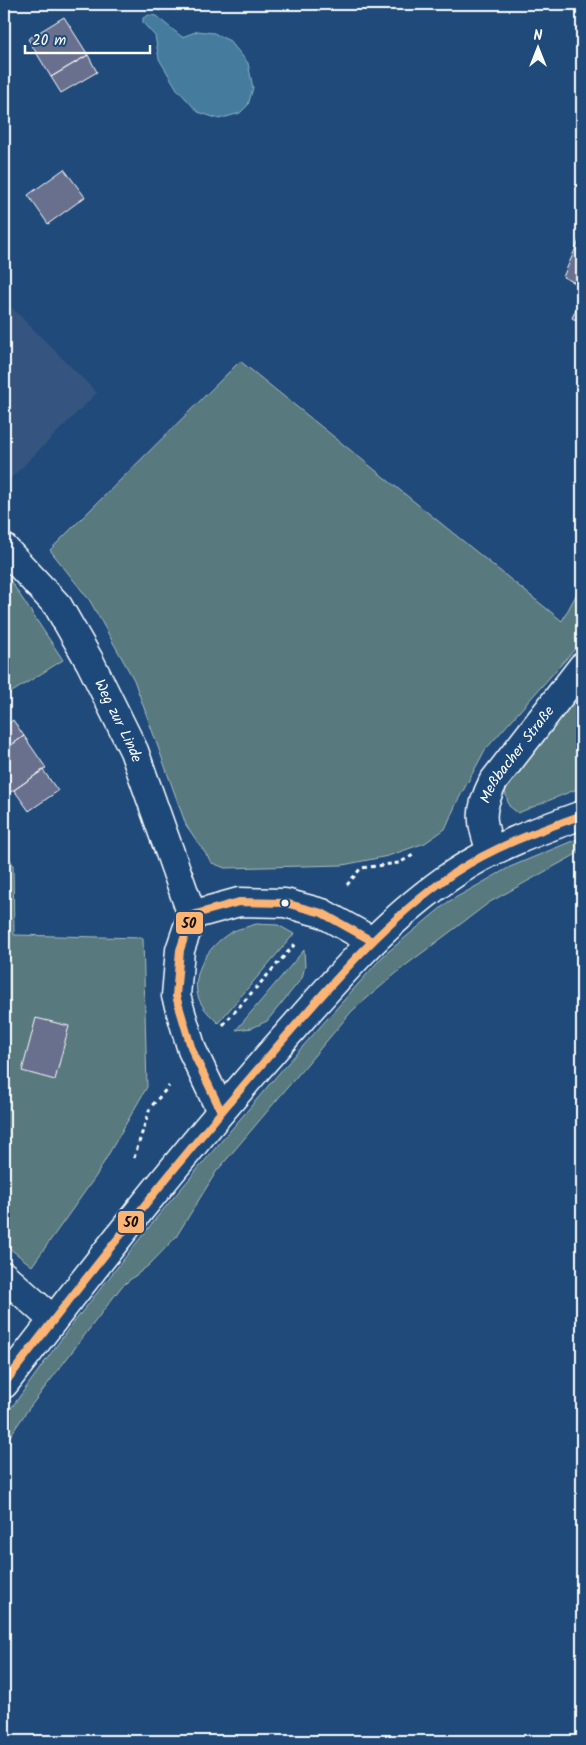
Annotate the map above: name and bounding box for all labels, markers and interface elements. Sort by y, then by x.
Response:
scale bar [25,22,150,54]
north arrow [514,22,564,72]
text: N [534,25,543,47]
text: 20 m [32,29,66,53]
street label: Weg zur Linde [87,675,148,766]
street label: Meßbacher Straße [474,701,561,807]
unlabelled marker [280,898,290,908]
line badge: 50 [175,911,204,935]
text: 50 [181,913,197,935]
line badge: 50 [117,1210,145,1234]
text: 50 [123,1212,139,1234]

